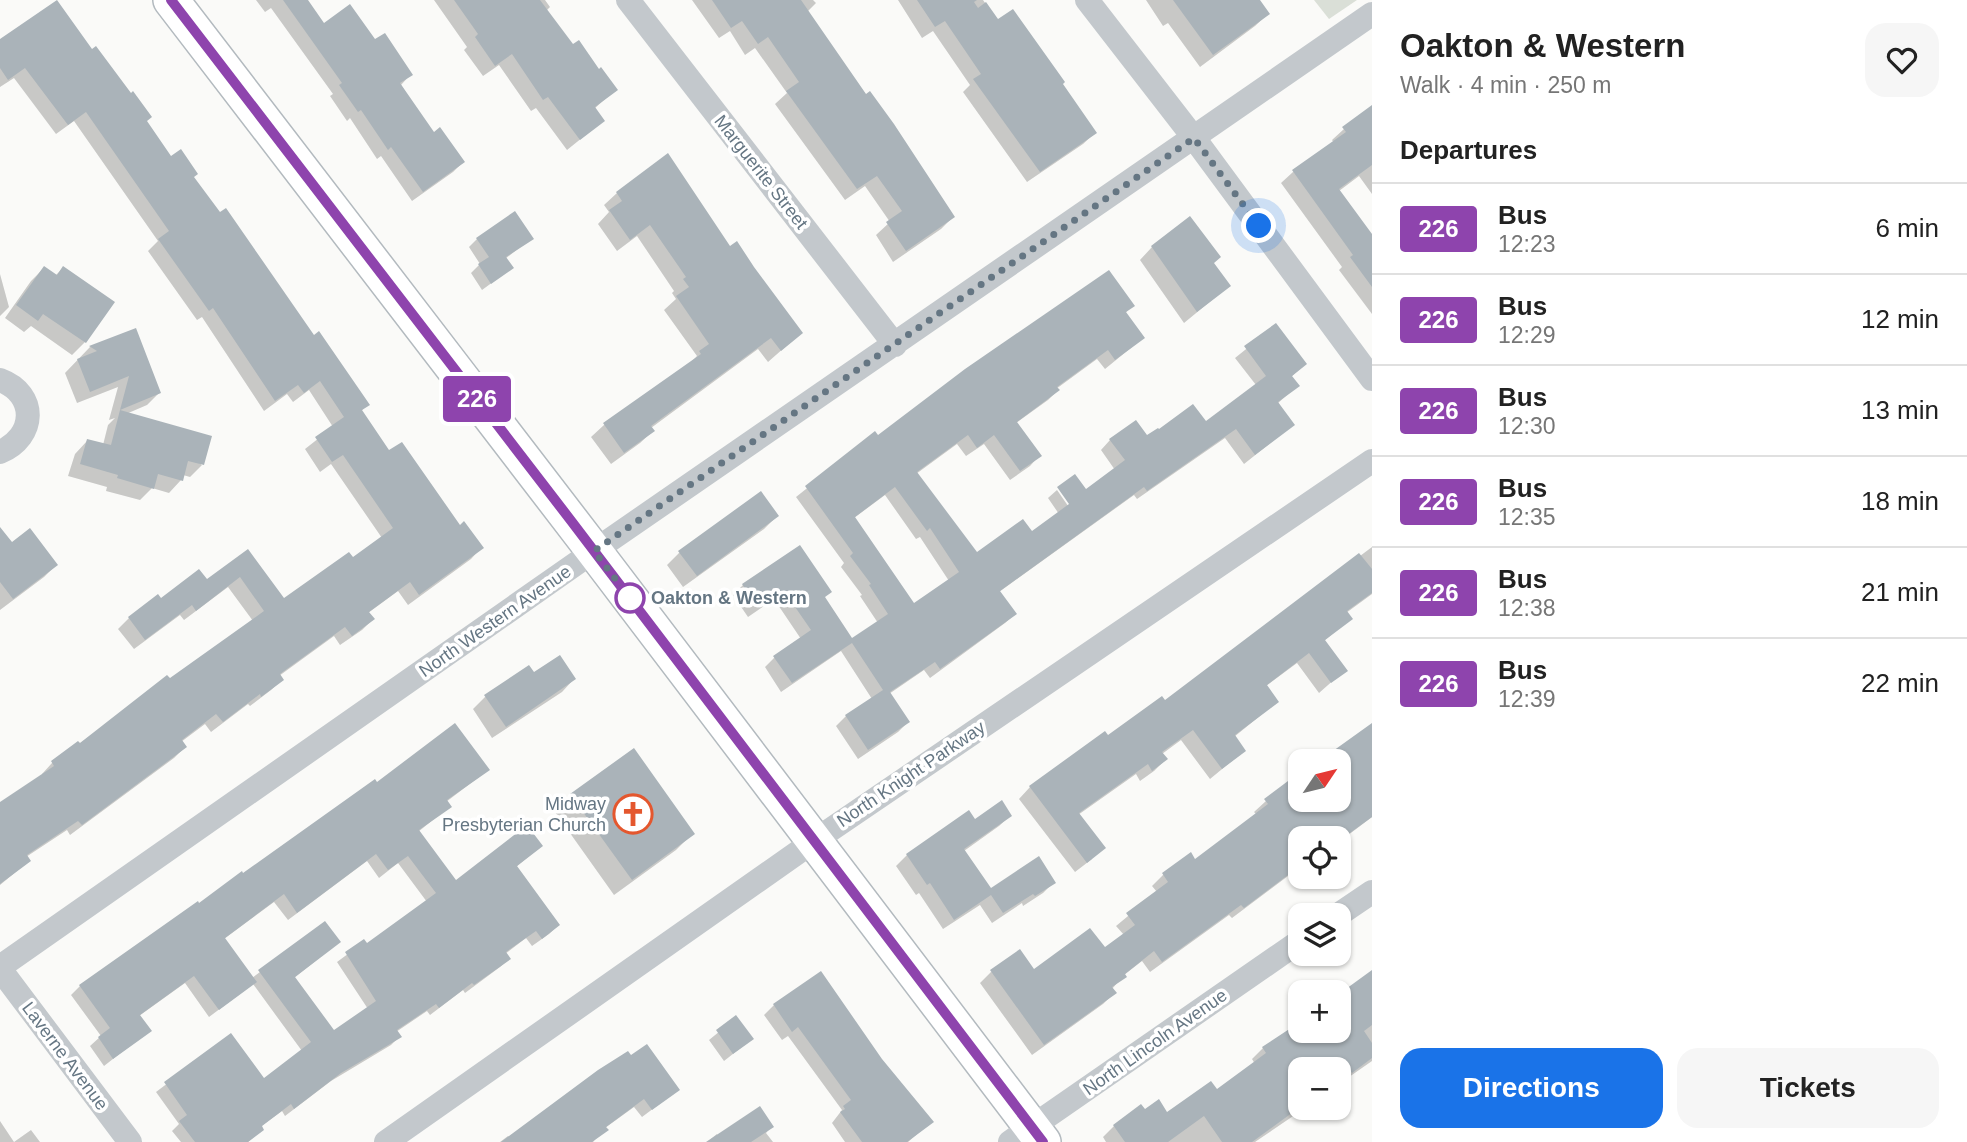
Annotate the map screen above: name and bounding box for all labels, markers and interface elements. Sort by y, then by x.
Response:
button: heart [1865,23,1939,97]
text: Oakton & Western [1400,27,1685,64]
text: Walk · 4 min · 250 m [1400,72,1611,98]
street label: Marguerite Street [710,111,812,233]
text: Departures [1400,135,1537,165]
text: Bus [1498,200,1547,230]
your location [1241,208,1276,243]
text: 6 min [1875,213,1939,243]
text: 226 [1418,215,1459,242]
text: 12:23 [1498,231,1556,257]
text: Bus [1498,291,1547,321]
text: 12 min [1861,304,1939,334]
text: 226 [1418,306,1459,333]
text: 12:29 [1498,322,1556,348]
line badge: 226 [437,376,517,422]
text: Bus [1498,382,1547,412]
text: 226 [457,385,497,412]
text: 13 min [1861,395,1939,425]
text: 226 [1418,397,1459,424]
text: 12:30 [1498,413,1556,439]
text: Bus [1498,473,1547,503]
text: 18 min [1861,486,1939,516]
text: 226 [1418,488,1459,515]
text: 12:35 [1498,504,1556,530]
street label: North Western Avenue [415,561,575,681]
text: Bus [1498,564,1547,594]
text: 21 min [1861,577,1939,607]
text: 226 [1418,579,1459,606]
marker: Oakton & Western [615,583,645,613]
place label: Oakton & Western [651,588,807,608]
text: 12:38 [1498,595,1556,621]
text: Bus [1498,655,1547,685]
text: 22 min [1861,668,1939,698]
text: 226 [1418,670,1459,697]
text: 12:39 [1498,686,1556,712]
street label: North Knight Parkway [833,717,989,831]
north arrow [1288,749,1351,812]
map controls [1288,749,1351,1120]
church icon: Midway Presbyterian Church [612,793,654,835]
place label: Midway Presbyterian Church [442,794,606,835]
button: locate [1288,826,1351,889]
button: layers [1288,903,1351,966]
button: + [1288,980,1351,1043]
street label: North Lincoln Avenue [1079,985,1231,1099]
street label: Laverne Avenue [18,998,112,1114]
button: Directions [1400,1048,1663,1128]
button: Tickets [1677,1048,1939,1128]
button: − [1288,1057,1351,1120]

